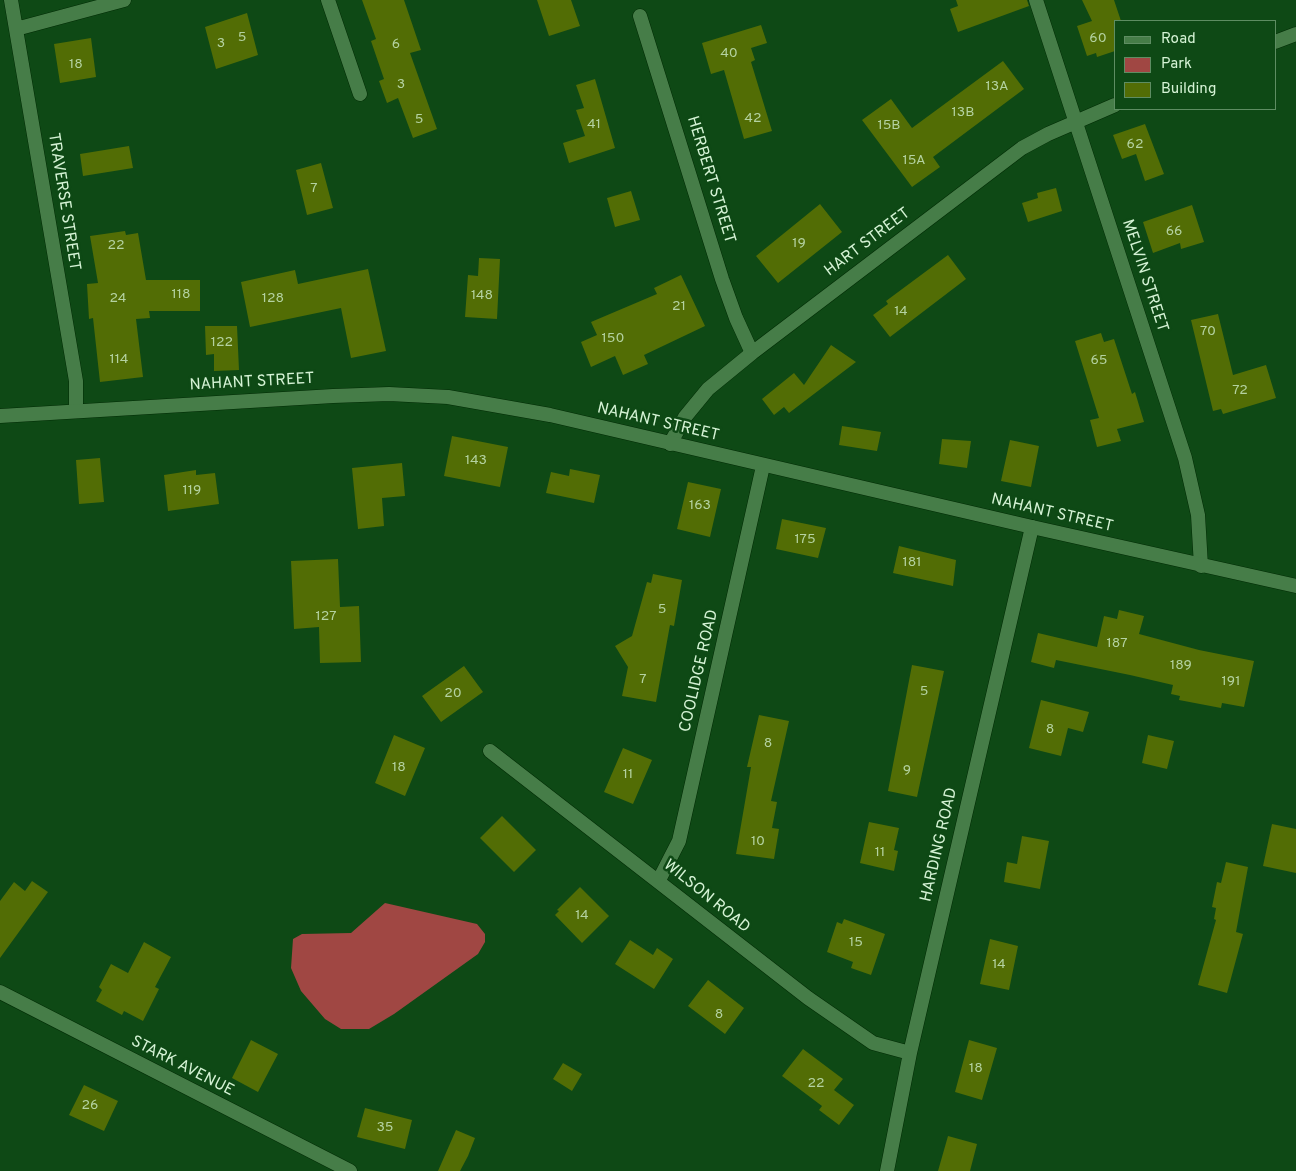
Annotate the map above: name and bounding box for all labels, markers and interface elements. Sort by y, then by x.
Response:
legend [1114,20,1276,110]
house number: 5 [238,30,246,46]
text: Road [1161,30,1196,49]
house number: 60 [1089,31,1107,47]
house number: 3 [217,36,225,52]
house number: 6 [392,37,400,53]
house number: 40 [720,46,738,62]
text: Park [1161,55,1192,74]
house number: 18 [69,57,83,73]
house number: 3 [397,77,405,93]
house number: 13A [985,79,1009,95]
text: Building [1161,80,1216,99]
house number: 13B [952,105,974,121]
house number: 42 [744,111,762,127]
house number: 5 [415,112,423,128]
street label: HERBERT STREET [682,114,738,246]
house number: 41 [587,117,601,133]
house number: 15B [877,118,901,134]
street label: TRAVERSE STREET [43,132,83,272]
house number: 62 [1127,137,1143,153]
house number: 15A [902,153,926,169]
house number: 7 [310,181,318,197]
street label: HART STREET [821,205,915,281]
street label: MELVIN STREET [1117,217,1171,335]
house number: 66 [1166,224,1182,240]
house number: 19 [792,236,806,252]
house number: 22 [107,238,125,254]
house number: 118 [172,287,190,303]
house number: 148 [471,288,493,304]
house number: 24 [109,291,127,307]
house number: 128 [262,291,284,307]
house number: 21 [672,299,686,315]
house number: 14 [894,304,908,320]
house number: 70 [1200,324,1216,340]
house number: 150 [602,331,624,347]
house number: 122 [211,335,233,351]
house number: 114 [110,352,128,368]
house number: 65 [1090,353,1108,369]
street label: NAHANT STREET [189,370,315,396]
house number: 72 [1232,383,1248,399]
street label: NAHANT STREET [595,400,721,446]
house number: 143 [465,453,487,469]
house number: 119 [183,483,201,499]
street label: NAHANT STREET [989,491,1115,537]
house number: 163 [689,498,711,514]
house number: 175 [794,532,816,548]
house number: 181 [903,555,921,571]
house number: 5 [658,602,666,618]
street label: COOLIDGE ROAD [677,608,723,734]
house number: 127 [316,609,336,625]
house number: 187 [1107,636,1127,652]
house number: 189 [1170,658,1192,674]
house number: 7 [639,672,647,688]
house number: 191 [1222,674,1240,690]
house number: 5 [920,684,928,700]
house number: 20 [444,686,462,702]
house number: 8 [1046,722,1054,738]
house number: 8 [764,736,772,752]
house number: 18 [392,760,406,776]
house number: 9 [903,763,911,779]
house number: 11 [623,767,633,783]
street label: HARDING ROAD [918,786,962,904]
house number: 10 [751,834,765,850]
house number: 11 [875,845,885,861]
street label: WILSON ROAD [659,856,753,938]
house number: 14 [575,908,589,924]
house number: 15 [849,935,863,951]
house number: 14 [992,957,1006,973]
house number: 8 [715,1007,723,1023]
street label: STARK AVENUE [127,1033,237,1101]
house number: 18 [969,1061,983,1077]
house number: 22 [807,1076,825,1092]
house number: 26 [82,1098,98,1114]
house number: 35 [376,1120,394,1136]

